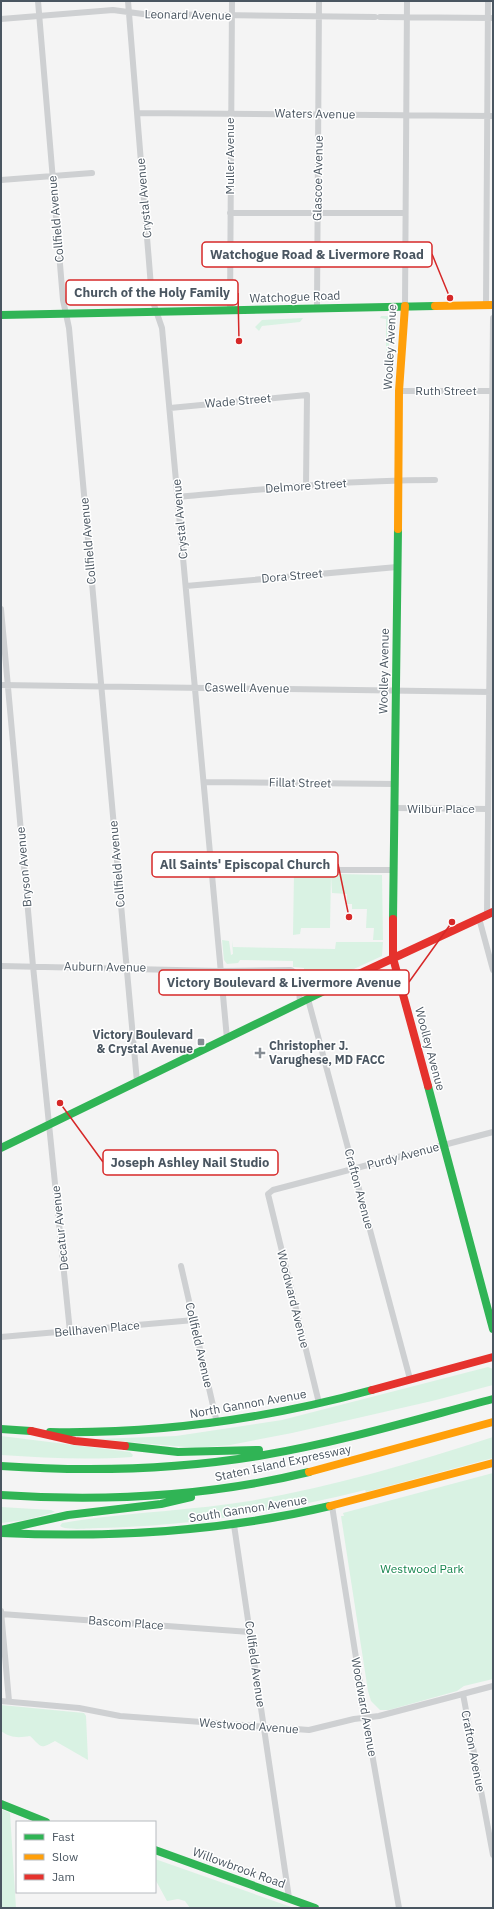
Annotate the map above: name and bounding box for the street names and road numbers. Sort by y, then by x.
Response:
street label: Leonard Avenue [145,6,232,23]
street label: Waters Avenue [274,105,356,122]
street label: Muller Avenue [222,117,237,194]
street label: Glascoe Avenue [309,134,326,221]
street label: Crystal Avenue [132,157,154,239]
street label: Collfield Avenue [44,175,67,263]
street label: Watchogue Road [249,287,341,306]
street label: Woolley Avenue [380,303,399,390]
street label: Ruth Street [415,383,477,398]
street label: Wade Street [204,390,272,411]
street label: Delmore Street [265,475,347,496]
street label: Crystal Avenue [168,478,190,560]
street label: Collfield Avenue [76,497,99,585]
street label: Dora Street [261,565,323,586]
street label: Woolley Avenue [375,628,392,714]
street label: Caswell Avenue [205,679,290,696]
street label: Fillat Street [269,774,331,791]
street label: Wilbur Place [407,801,475,816]
street label: Collfield Avenue [105,820,128,908]
street label: Bryson Avenue [12,826,34,908]
street label: Auburn Avenue [64,958,147,975]
street label: Woolley Avenue [412,1005,449,1093]
street label: Purdy Avenue [365,1139,441,1172]
street label: Crafton Avenue [342,1147,378,1231]
street label: Decatur Avenue [48,1184,71,1271]
street label: Woodward Avenue [274,1248,313,1350]
street label: Collfield Avenue [182,1301,217,1389]
street label: Bellhaven Place [54,1317,141,1340]
street label: North Gannon Avenue [188,1386,308,1421]
street label: Staten Island Expressway [213,1441,352,1484]
street label: South Gannon Avenue [188,1492,308,1525]
street label: Bascom Place [88,1612,165,1633]
street label: Collfield Avenue [242,1620,269,1709]
street label: Woodward Avenue [348,1656,381,1758]
street label: Crafton Avenue [458,1709,489,1793]
street label: Westwood Avenue [199,1715,300,1736]
street label: Willowbrook Road [191,1844,288,1891]

